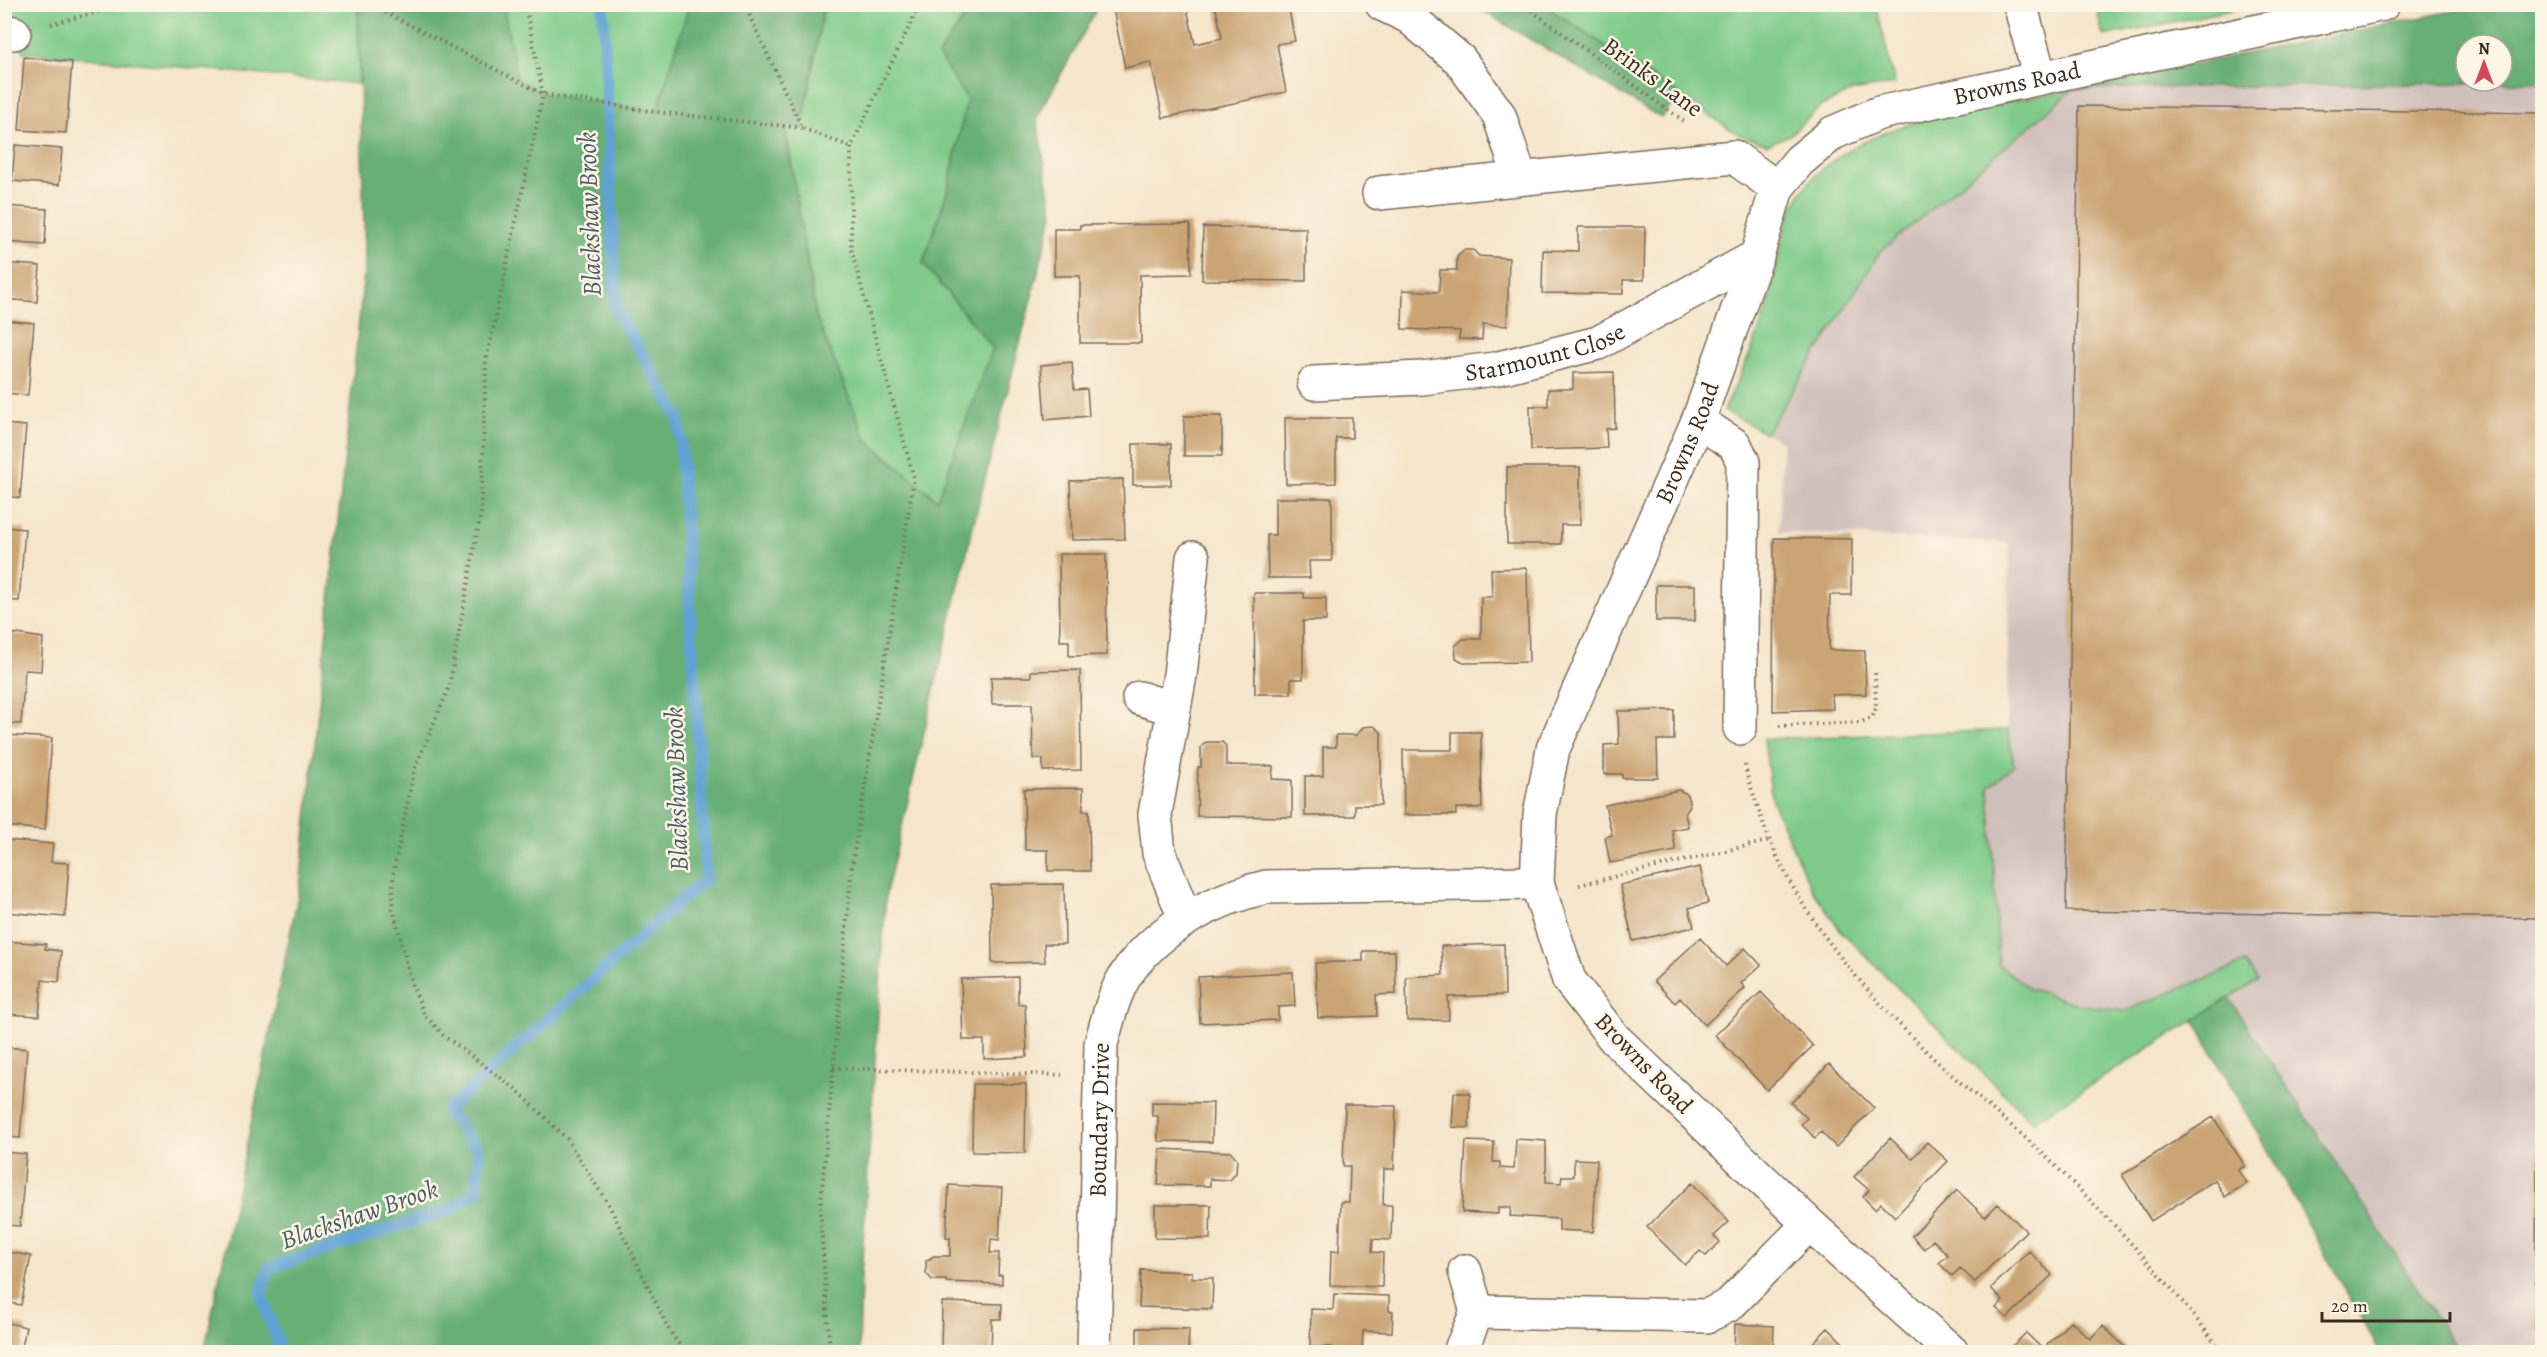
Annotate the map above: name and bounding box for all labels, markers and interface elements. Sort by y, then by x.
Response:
street label: Brinks Lane [1596,30,1710,124]
north arrow [2454,33,2514,93]
text: N [2478,38,2490,60]
street label: Browns Road [1950,54,2083,112]
water label: Blackshaw Brook [569,131,610,297]
street label: Starmount Close [1463,315,1631,389]
street label: Browns Road [1648,377,1727,508]
water label: Blackshaw Brook [656,706,697,872]
street label: Browns Road [1588,1005,1700,1121]
street label: Boundary Drive [1082,1042,1117,1198]
water label: Blackshaw Brook [276,1171,443,1258]
scale bar [2322,1285,2450,1323]
text: 20 m [2331,1294,2368,1318]

